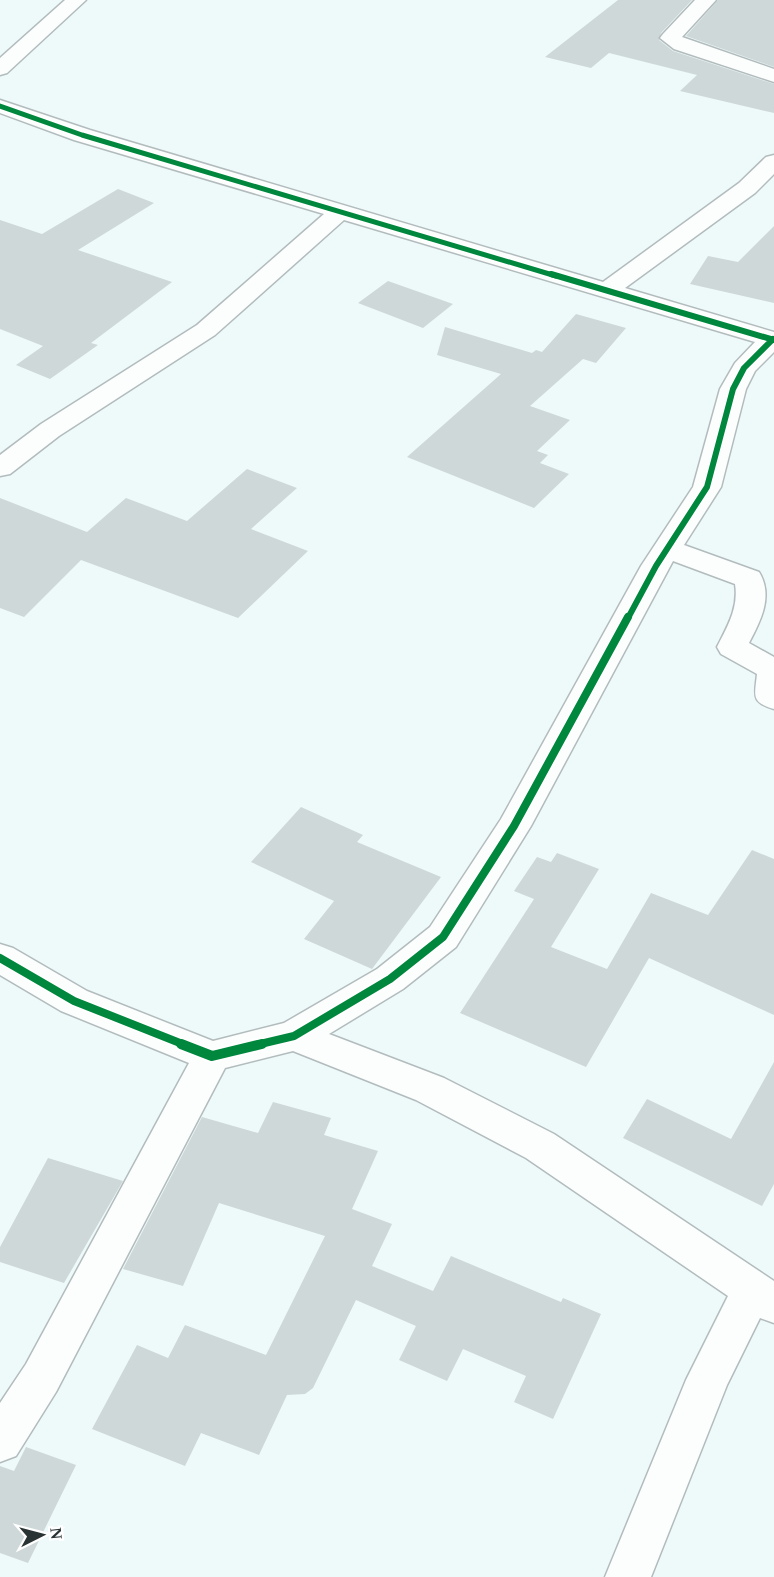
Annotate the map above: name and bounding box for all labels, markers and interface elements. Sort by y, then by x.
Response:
north arrow [12,1505,72,1565]
text: N [47,1527,66,1541]

